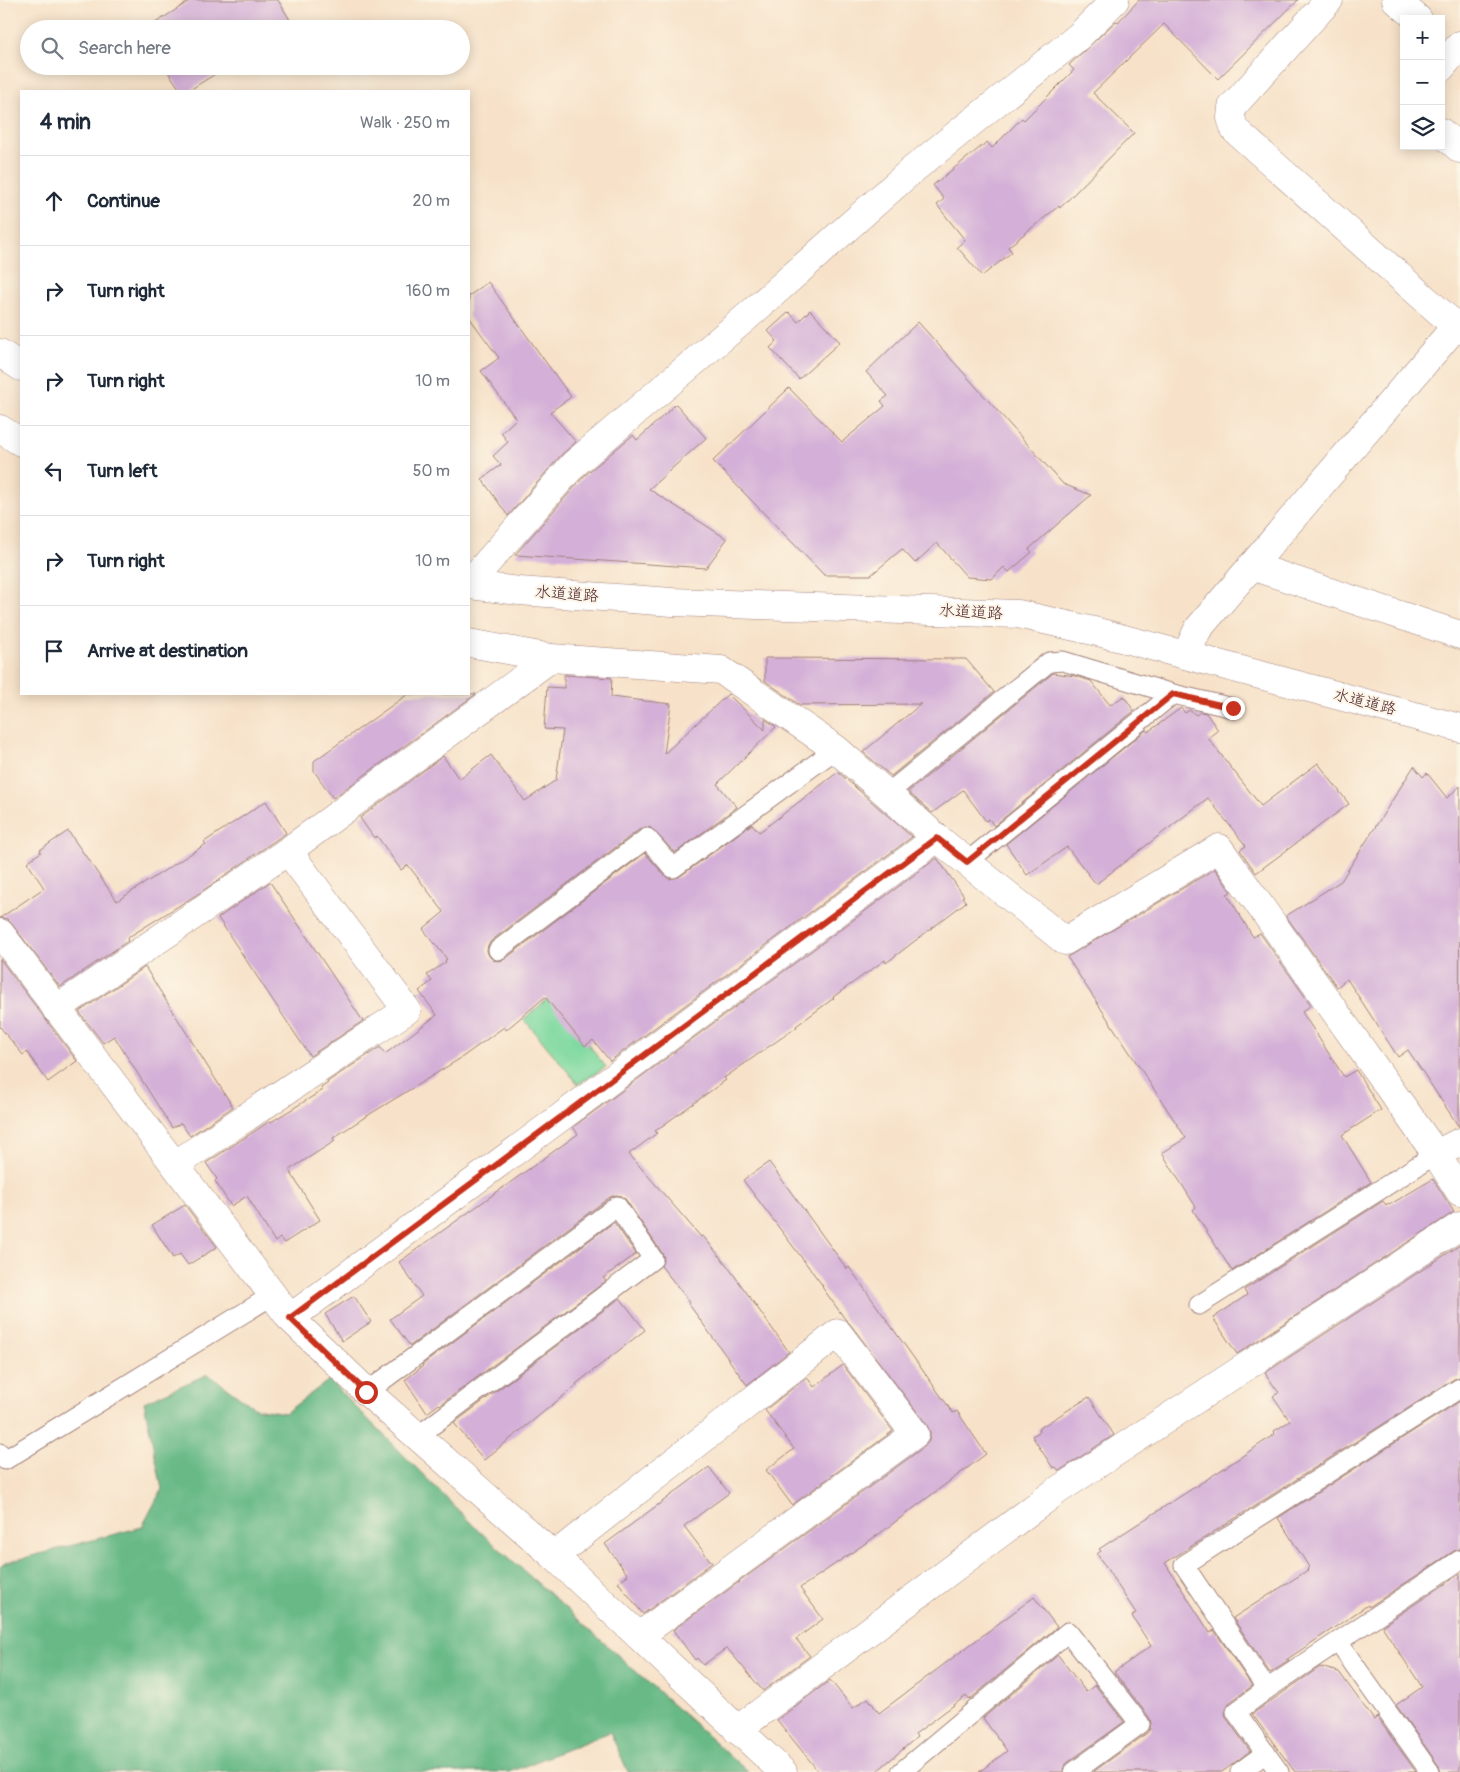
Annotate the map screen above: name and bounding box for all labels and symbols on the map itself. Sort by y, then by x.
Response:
street label: 水道道路 [534,582,600,606]
street label: 水道道路 [939,600,1003,624]
street label: 水道道路 [1332,685,1398,719]
route end [1222,697,1245,720]
route start [355,1381,378,1404]

